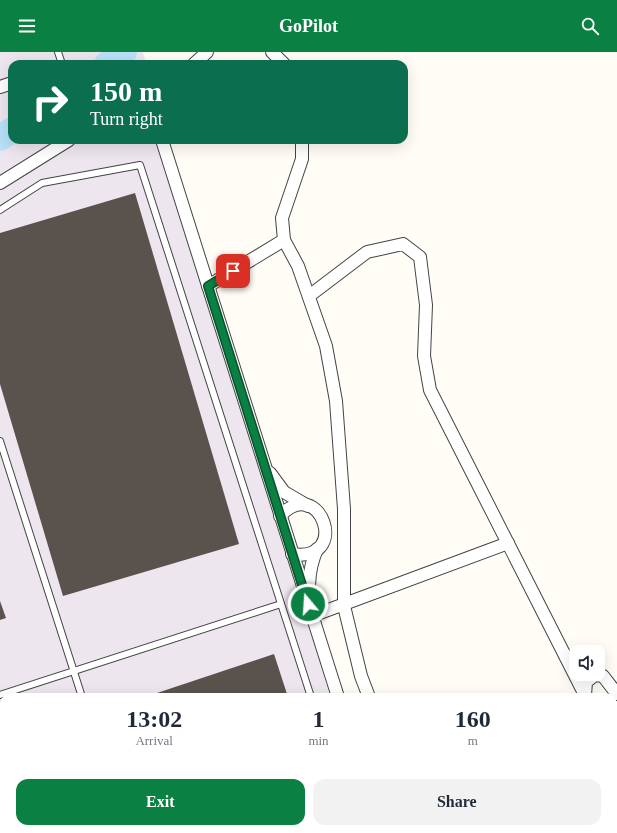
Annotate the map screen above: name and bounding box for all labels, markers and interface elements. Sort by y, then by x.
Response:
icon: menu [16,15,38,37]
icon: search [579,15,601,37]
text: GoPilot [279,16,338,36]
icon: right [24,76,76,128]
text: 150 m [90,76,162,107]
text: Turn right [90,109,163,129]
pin [216,254,250,288]
icon: arrive [222,260,244,282]
position arrow [287,583,329,625]
map controls [569,645,605,681]
button: sound [569,645,605,681]
text: 13:02 [126,706,182,732]
text: 1 [312,706,324,732]
text: 160 [455,706,491,732]
text: Arrival [135,733,173,748]
text: min [308,733,329,748]
text: m [468,733,478,748]
button: Exit [16,779,305,825]
button: Share [313,779,601,825]

